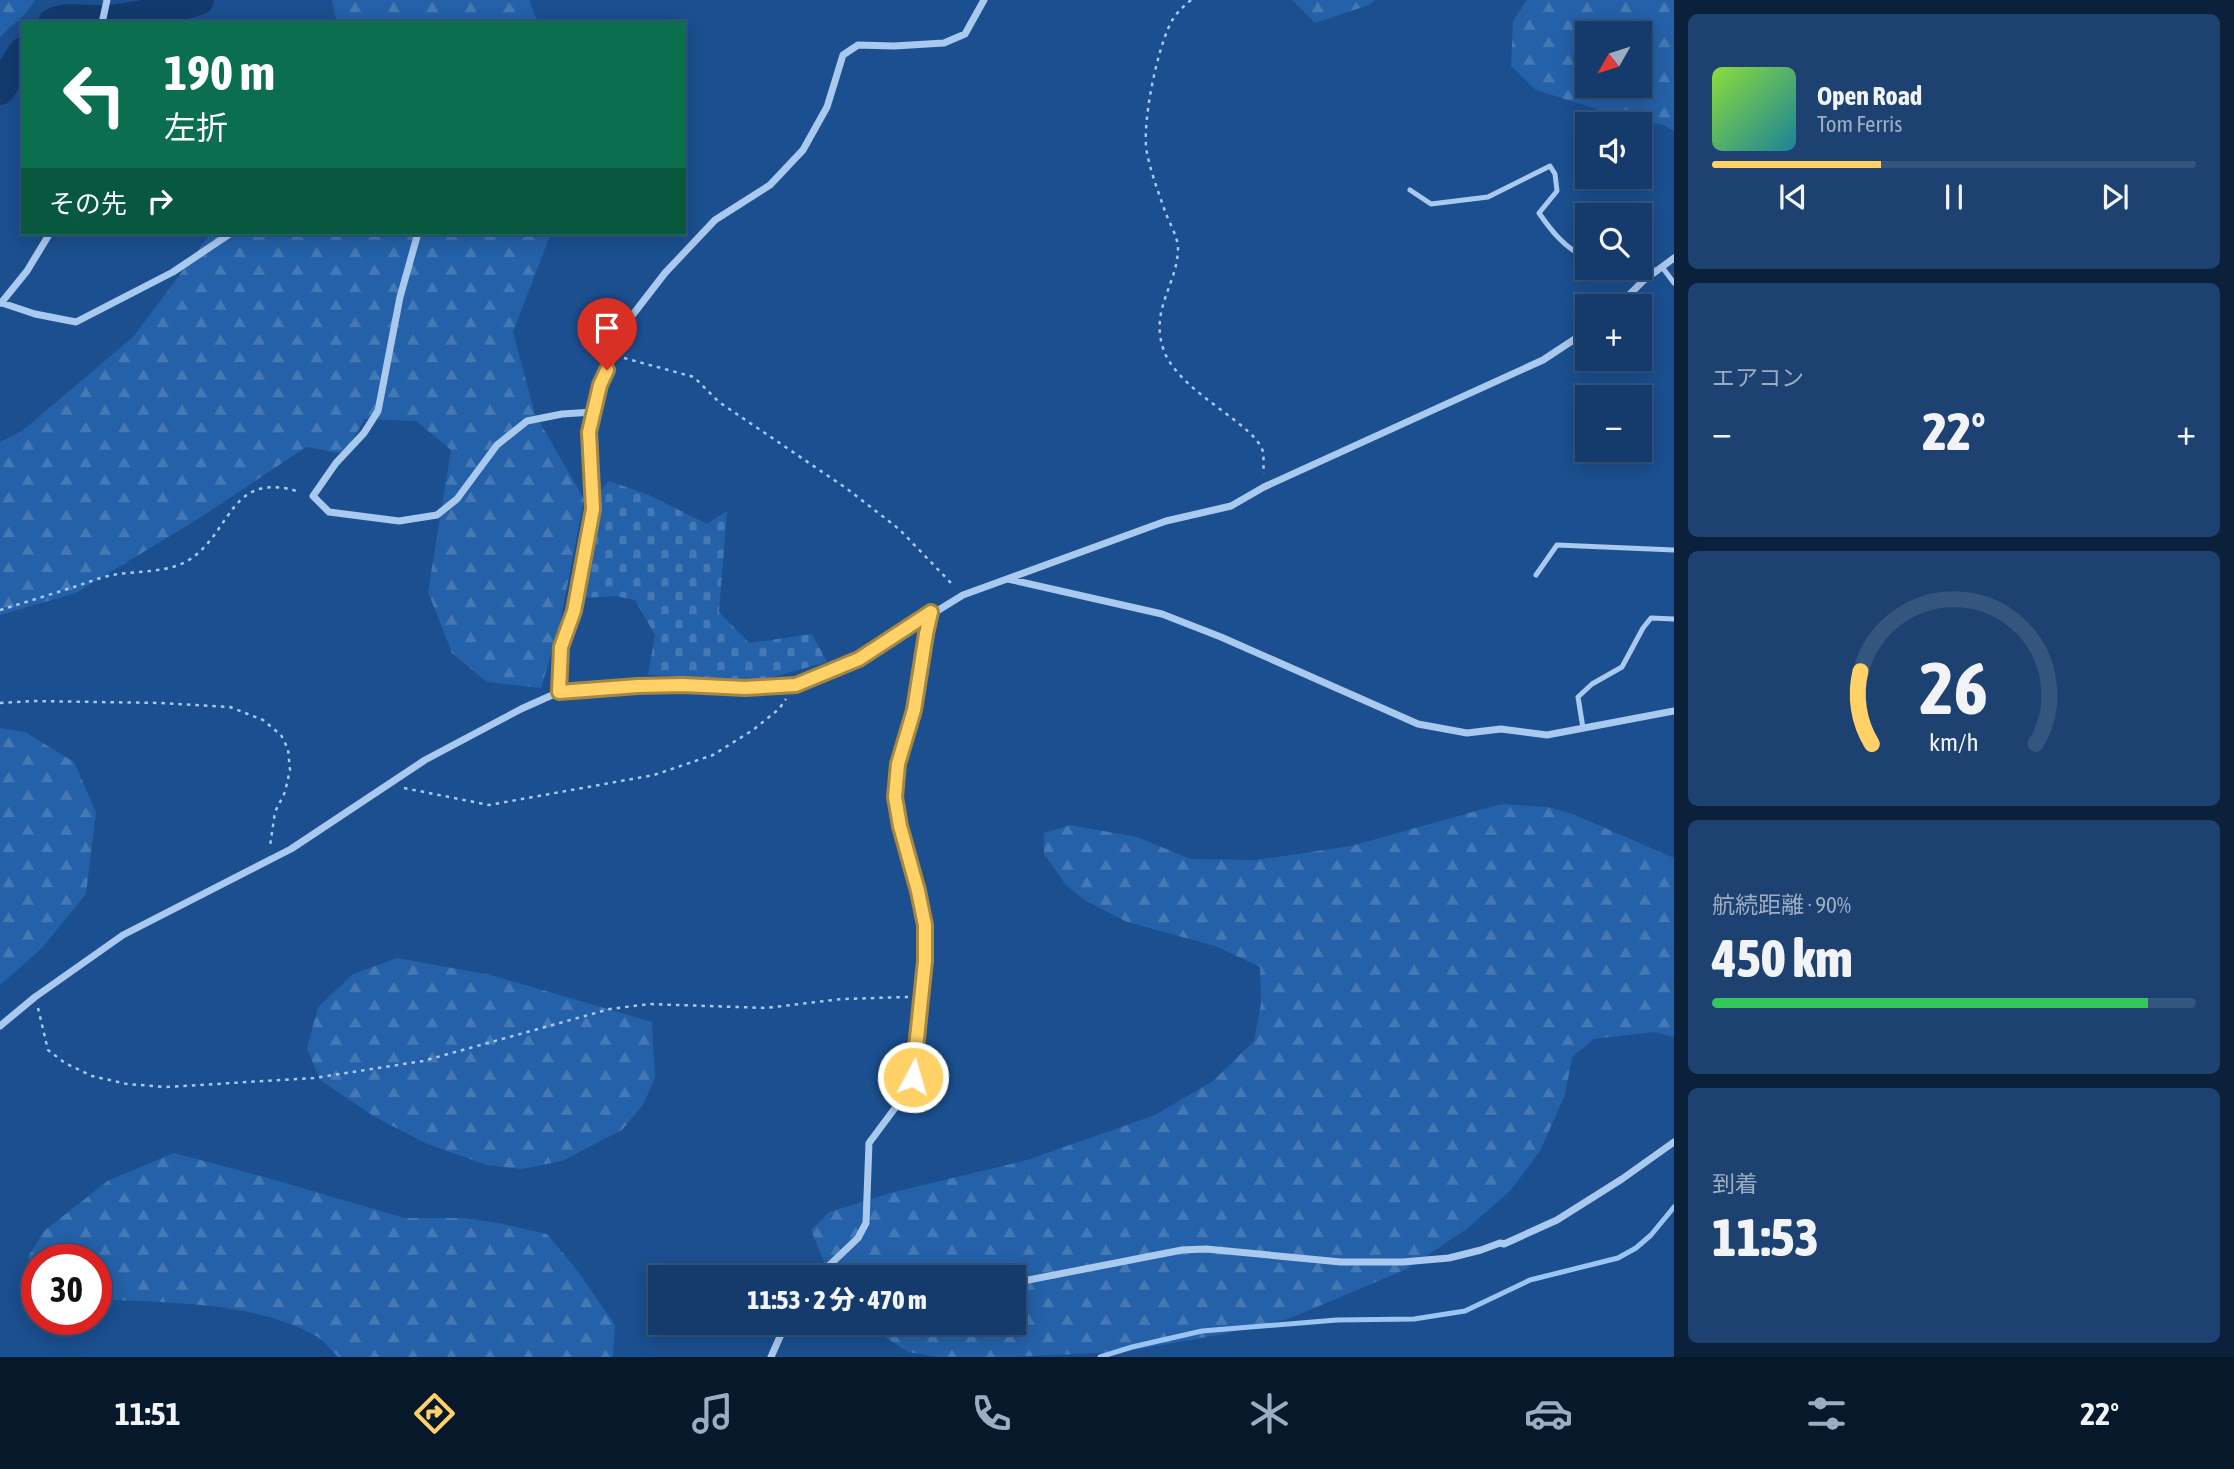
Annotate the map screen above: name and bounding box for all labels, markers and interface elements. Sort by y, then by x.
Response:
north arrow [1575,21,1652,98]
map controls [1575,21,1652,462]
text: 190 m [164,44,275,100]
icon: left [49,49,140,140]
text: Open Road [1817,81,1922,111]
text: 左折 [164,109,228,146]
text: Tom Ferris [1817,111,1902,137]
button: sound [1575,112,1652,189]
icon: previous [1774,178,1812,216]
icon: pause [1935,178,1973,216]
icon: next [2096,178,2134,216]
icon: right [141,182,179,220]
text: その先 [49,189,127,219]
button: search [1575,203,1652,280]
button: + [1575,294,1652,371]
pin [577,298,637,370]
icon: arrive [588,309,626,347]
text: エアコン [1712,365,1804,391]
button: − [1575,385,1652,462]
text: 22° [1922,401,1986,461]
text: − [1712,410,1732,453]
text: + [2176,410,2196,453]
text: 26 [1920,647,1988,730]
text: km/h [1929,728,1979,756]
text: 航続距離 · 90% [1712,892,1851,918]
text: 450 km [1712,928,1853,988]
position arrow [876,1040,950,1114]
text: 到着 [1712,1171,1758,1197]
text: 11:53 [1712,1207,1819,1267]
speed limit sign: 30 [21,1244,112,1335]
text: 11:53 · 2 分 · 470 m [747,1285,927,1315]
icon: directions [410,1389,459,1438]
icon: music [688,1389,737,1438]
icon: phone [967,1389,1016,1438]
icon: climate [1245,1389,1294,1438]
icon: car [1524,1389,1573,1438]
icon: filters [1802,1389,1851,1438]
text: 11:51 [115,1395,181,1432]
text: 22° [2080,1395,2119,1432]

